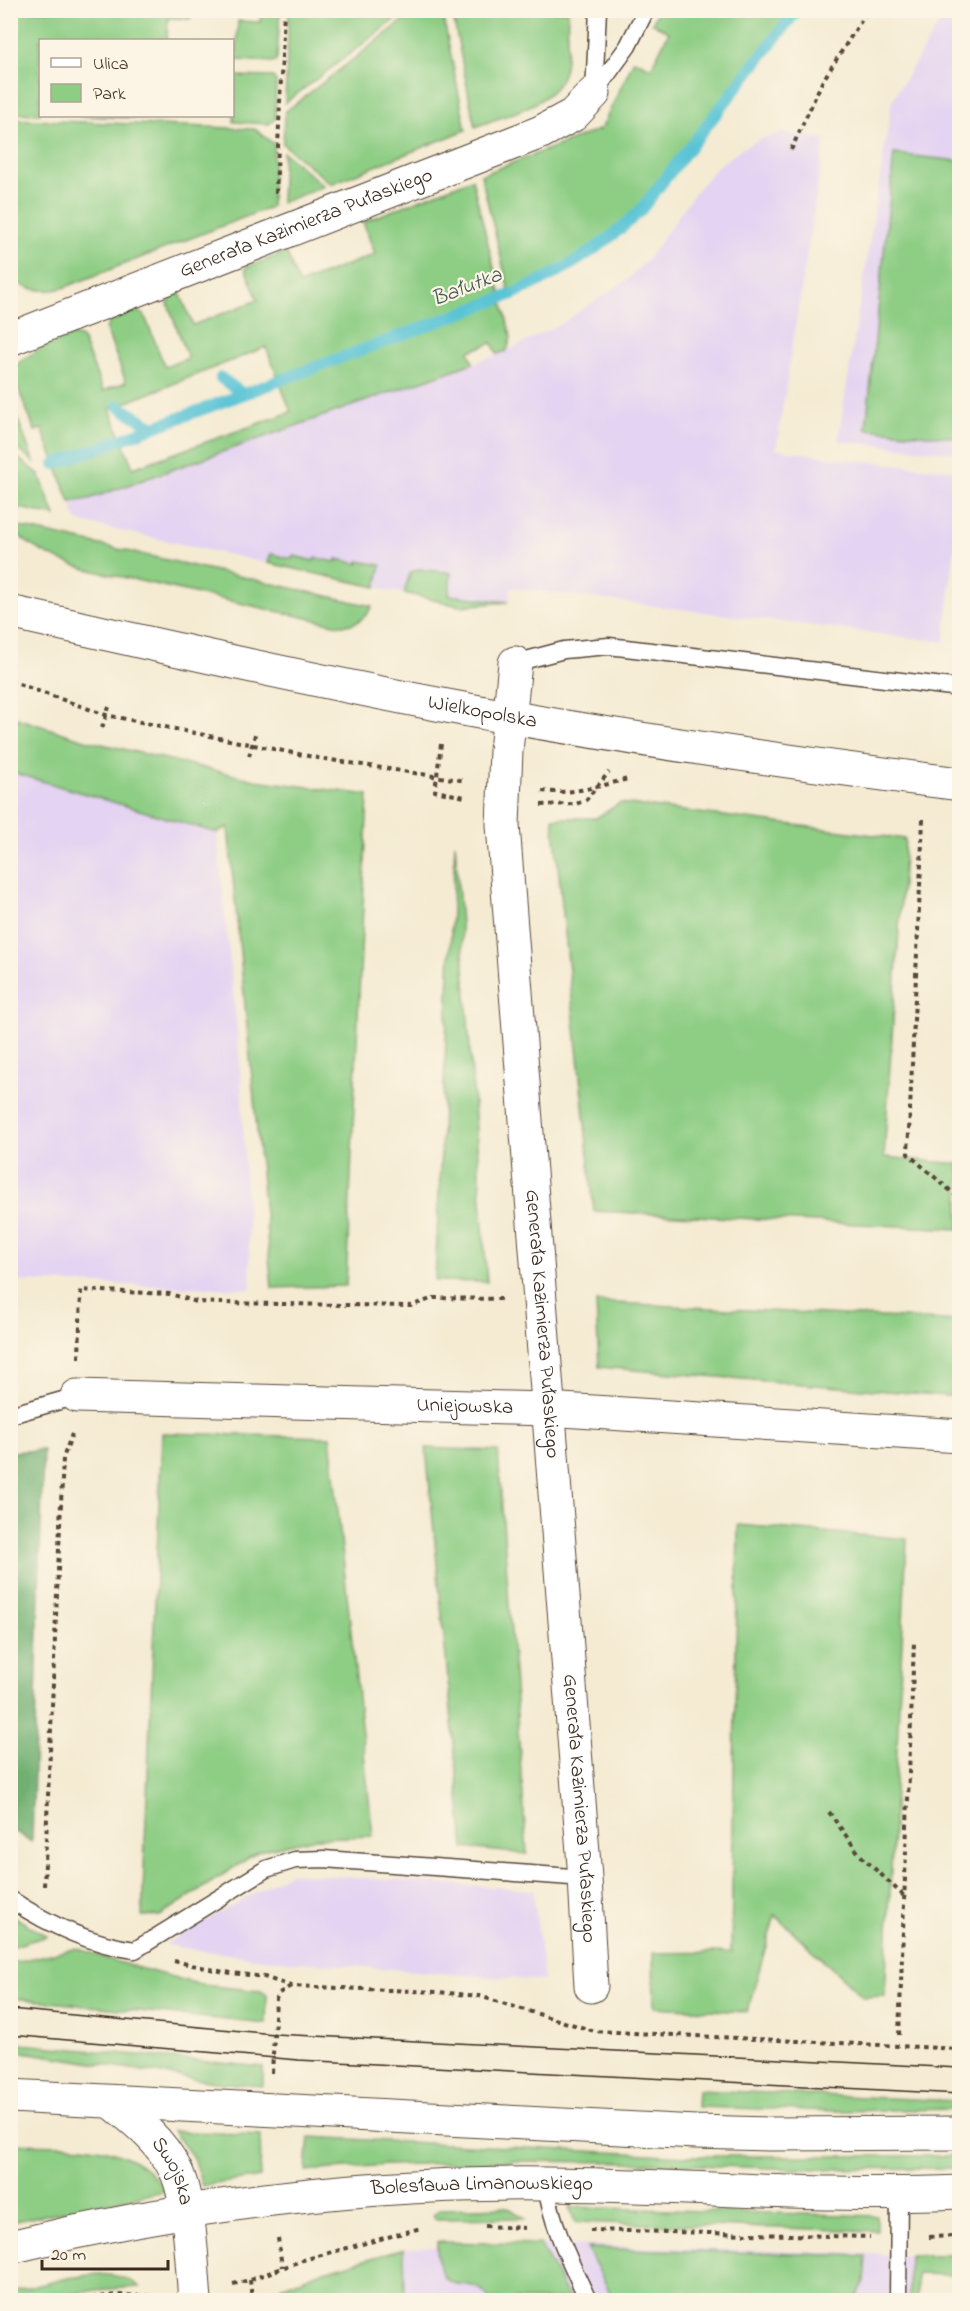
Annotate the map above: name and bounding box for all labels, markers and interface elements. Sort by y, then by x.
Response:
legend [39,39,234,117]
text: Ulica [93,52,128,78]
text: Park [93,82,126,108]
street label: Generała Kazimierza Pułaskiego [175,161,437,286]
water label: Bałutka [427,260,508,316]
street label: Wielkopolska [425,688,539,737]
street label: Generała Kazimierza Pułaskiego [516,1188,567,1460]
street label: Uniejowska [416,1390,514,1423]
street label: Generała Kazimierza Pułaskiego [554,1673,604,1944]
street label: Swojska [143,2131,200,2208]
street label: Bolesława Limanowskiego [369,2169,593,2205]
scale bar [42,2233,168,2271]
text: 20 m [51,2243,86,2269]

